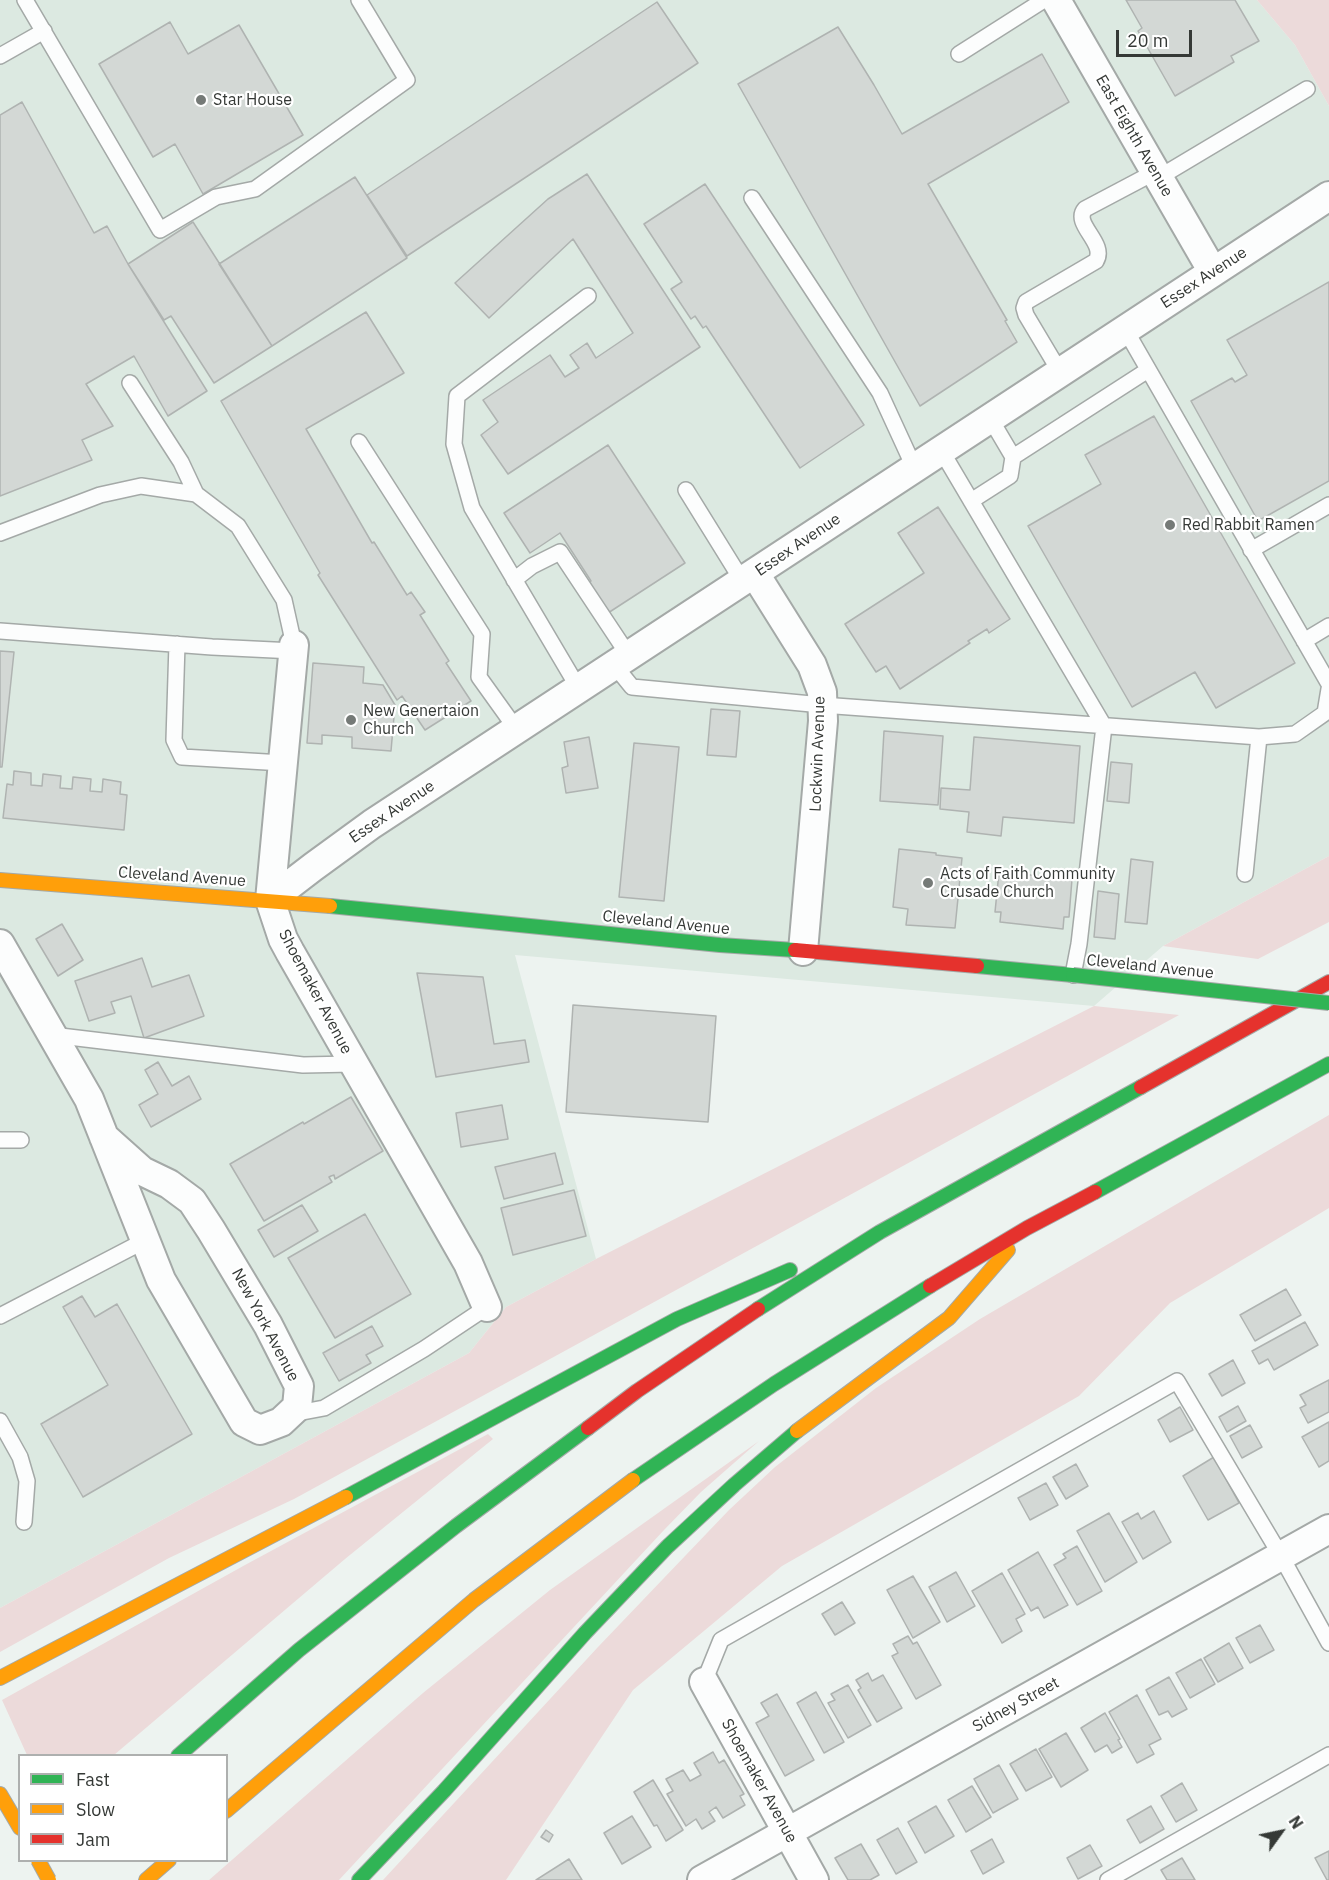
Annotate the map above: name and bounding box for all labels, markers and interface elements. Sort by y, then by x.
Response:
scale bar [1119,18,1196,56]
text: 20 m [1127,29,1169,52]
street label: East Eighth Avenue [1091,72,1177,200]
place label: Star House [213,90,292,110]
marker: Star House [194,93,208,107]
street label: Essex Avenue [1157,243,1251,313]
street label: Essex Avenue [752,509,844,581]
place label: Red Rabbit Ramen [1182,515,1315,535]
marker: Red Rabbit Ramen [1163,518,1177,532]
street label: Lockwin Avenue [806,696,830,812]
place label: New Genertaion Church [363,701,479,739]
marker: New Genertaion Church [344,713,358,727]
street label: Essex Avenue [346,776,438,848]
street label: Cleveland Avenue [118,863,246,891]
place label: Acts of Faith Community Crusade Church [940,864,1115,902]
marker: Acts of Faith Community Crusade Church [921,876,935,890]
street label: Cleveland Avenue [601,907,731,939]
street label: Shoemaker Avenue [274,926,356,1058]
street label: Cleveland Avenue [1085,951,1215,983]
street label: New York Avenue [227,1265,303,1385]
street label: Sidney Street [969,1673,1063,1737]
street label: Shoemaker Avenue [717,1716,801,1846]
legend [18,1754,228,1862]
text: Fast [76,1768,110,1791]
text: Slow [76,1798,115,1821]
north arrow [1251,1802,1311,1862]
text: N [1285,1812,1308,1833]
text: Jam [76,1828,111,1851]

